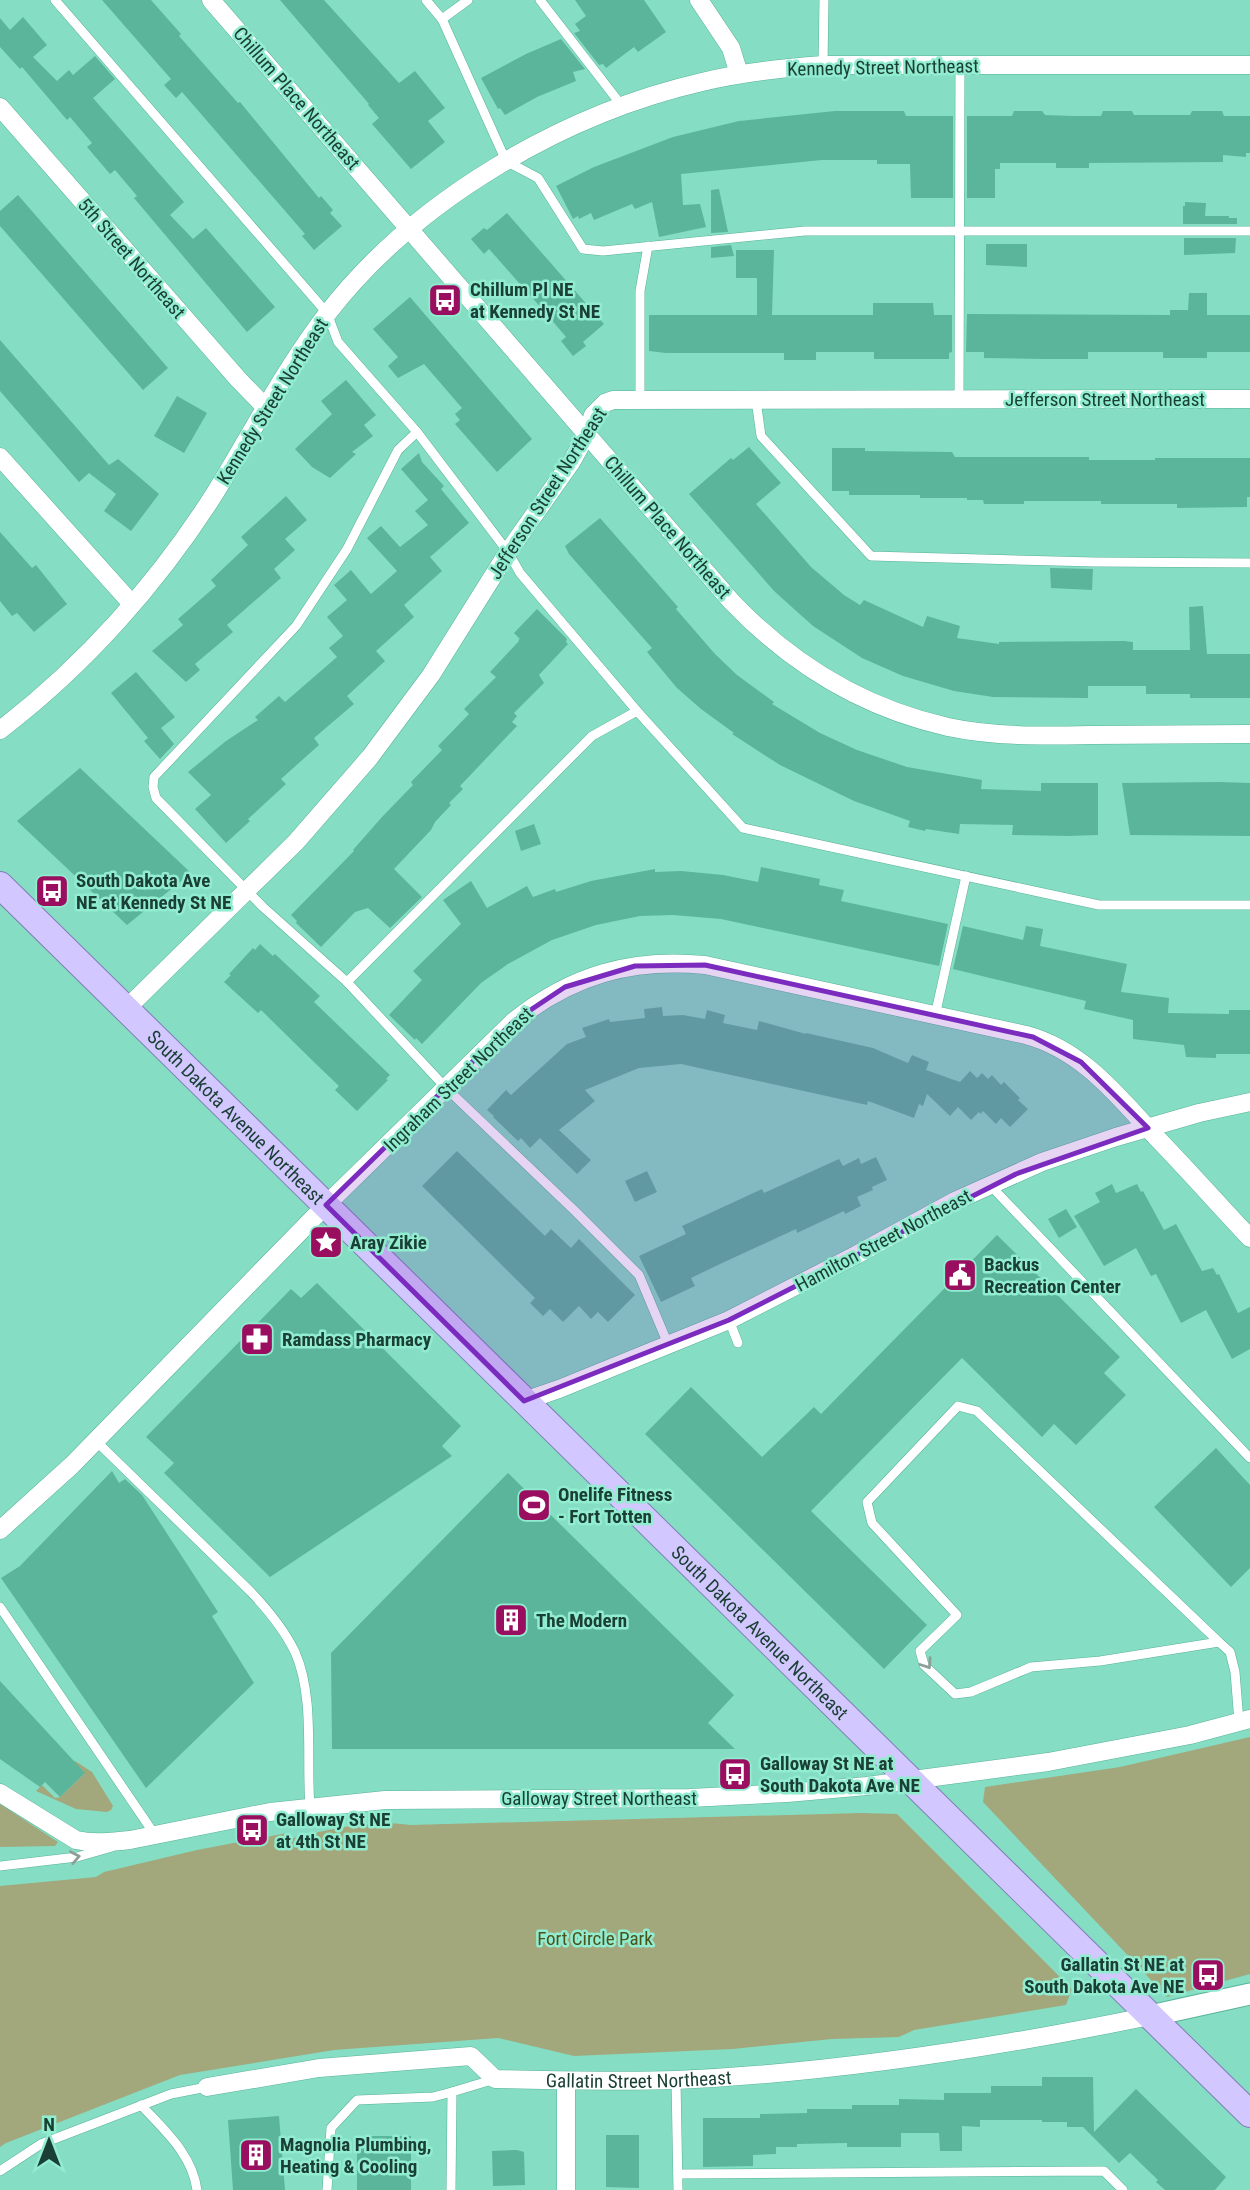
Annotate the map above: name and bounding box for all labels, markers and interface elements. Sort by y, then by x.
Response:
street label: Chillum Place Northeast [228,22,365,174]
street label: Kennedy Street Northeast [787,54,979,81]
street label: 5th Street Northeast [73,193,190,323]
place label: Chillum Pl NE at Kennedy St NE [470,278,600,323]
bus stop icon: Chillum Pl NE at Kennedy St NE [426,281,464,319]
street label: Kennedy Street Northeast [212,314,333,489]
street label: Jefferson Street Northeast [1005,388,1205,411]
street label: Jefferson Street Northeast [483,403,611,583]
street label: Chillum Place Northeast [599,451,736,603]
place label: South Dakota Ave NE at Kennedy St NE [76,869,231,914]
bus stop icon: South Dakota Ave NE at Kennedy St NE [33,872,71,910]
street label: Ingraham Street Northeast [379,1002,538,1157]
street label: South Dakota Avenue Northeast [142,1026,329,1209]
street label: Hamilton Street Northeast [791,1184,975,1297]
place icon: Aray Zikie [307,1223,345,1261]
place label: Aray Zikie [350,1231,427,1254]
place label: Backus Recreation Center [984,1253,1121,1298]
public building icon: Backus Recreation Center [941,1256,979,1294]
pharmacy icon: Ramdass Pharmacy [238,1320,276,1358]
place label: Ramdass Pharmacy [282,1328,432,1351]
place label: Onelife Fitness - Fort Totten [558,1483,672,1528]
sports icon: Onelife Fitness - Fort Totten [515,1486,553,1524]
street label: South Dakota Avenue Northeast [667,1541,853,1725]
building icon: The Modern [492,1601,530,1639]
place label: The Modern [536,1609,627,1632]
one-way arrow [919,1656,932,1669]
place label: Galloway St NE at South Dakota Ave NE [760,1752,920,1797]
bus stop icon: Galloway St NE at South Dakota Ave NE [716,1755,754,1793]
street label: Galloway Street Northeast [501,1787,697,1810]
place label: Galloway St NE at 4th St NE [276,1808,390,1853]
bus stop icon: Galloway St NE at 4th St NE [233,1811,271,1849]
one-way arrow [69,1850,81,1865]
park label: Fort Circle Park [537,1927,653,1950]
place label: Gallatin St NE at South Dakota Ave NE [1024,1953,1184,1998]
bus stop icon: Gallatin St NE at South Dakota Ave NE [1189,1956,1227,1994]
street label: Gallatin Street Northeast [546,2066,732,2093]
north arrow [14,2106,84,2176]
text: N [43,2113,55,2136]
place label: Magnolia Plumbing, Heating & Cooling [280,2133,431,2178]
building icon: Magnolia Plumbing, Heating & Cooling [237,2136,275,2174]

